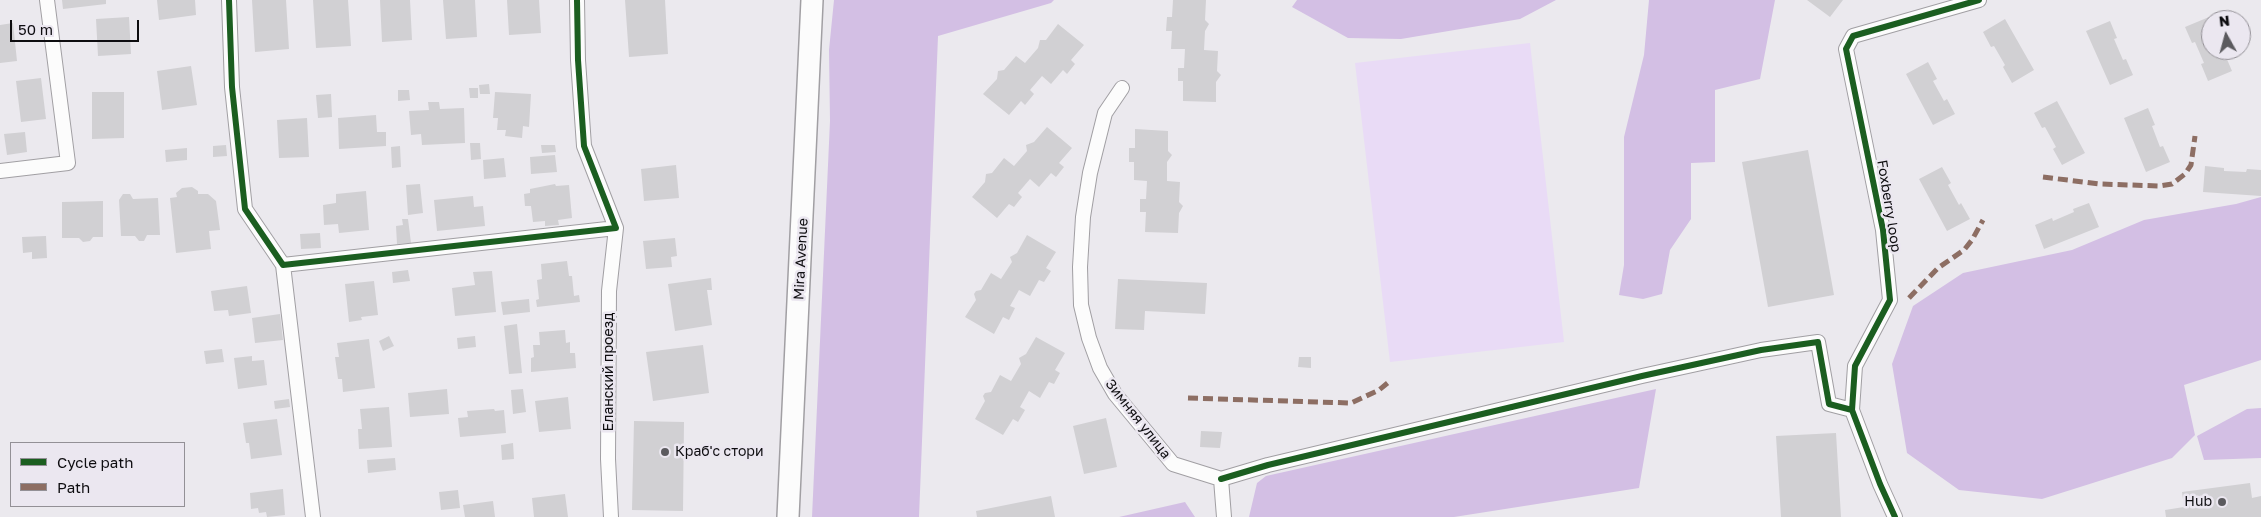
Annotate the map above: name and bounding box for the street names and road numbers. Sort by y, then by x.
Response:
street label: Foxberry loop [1873,159,1905,253]
street label: Mira Avenue [790,218,812,300]
street label: Еланский проезд [601,313,617,431]
street label: Зимняя улица [1102,376,1174,462]

